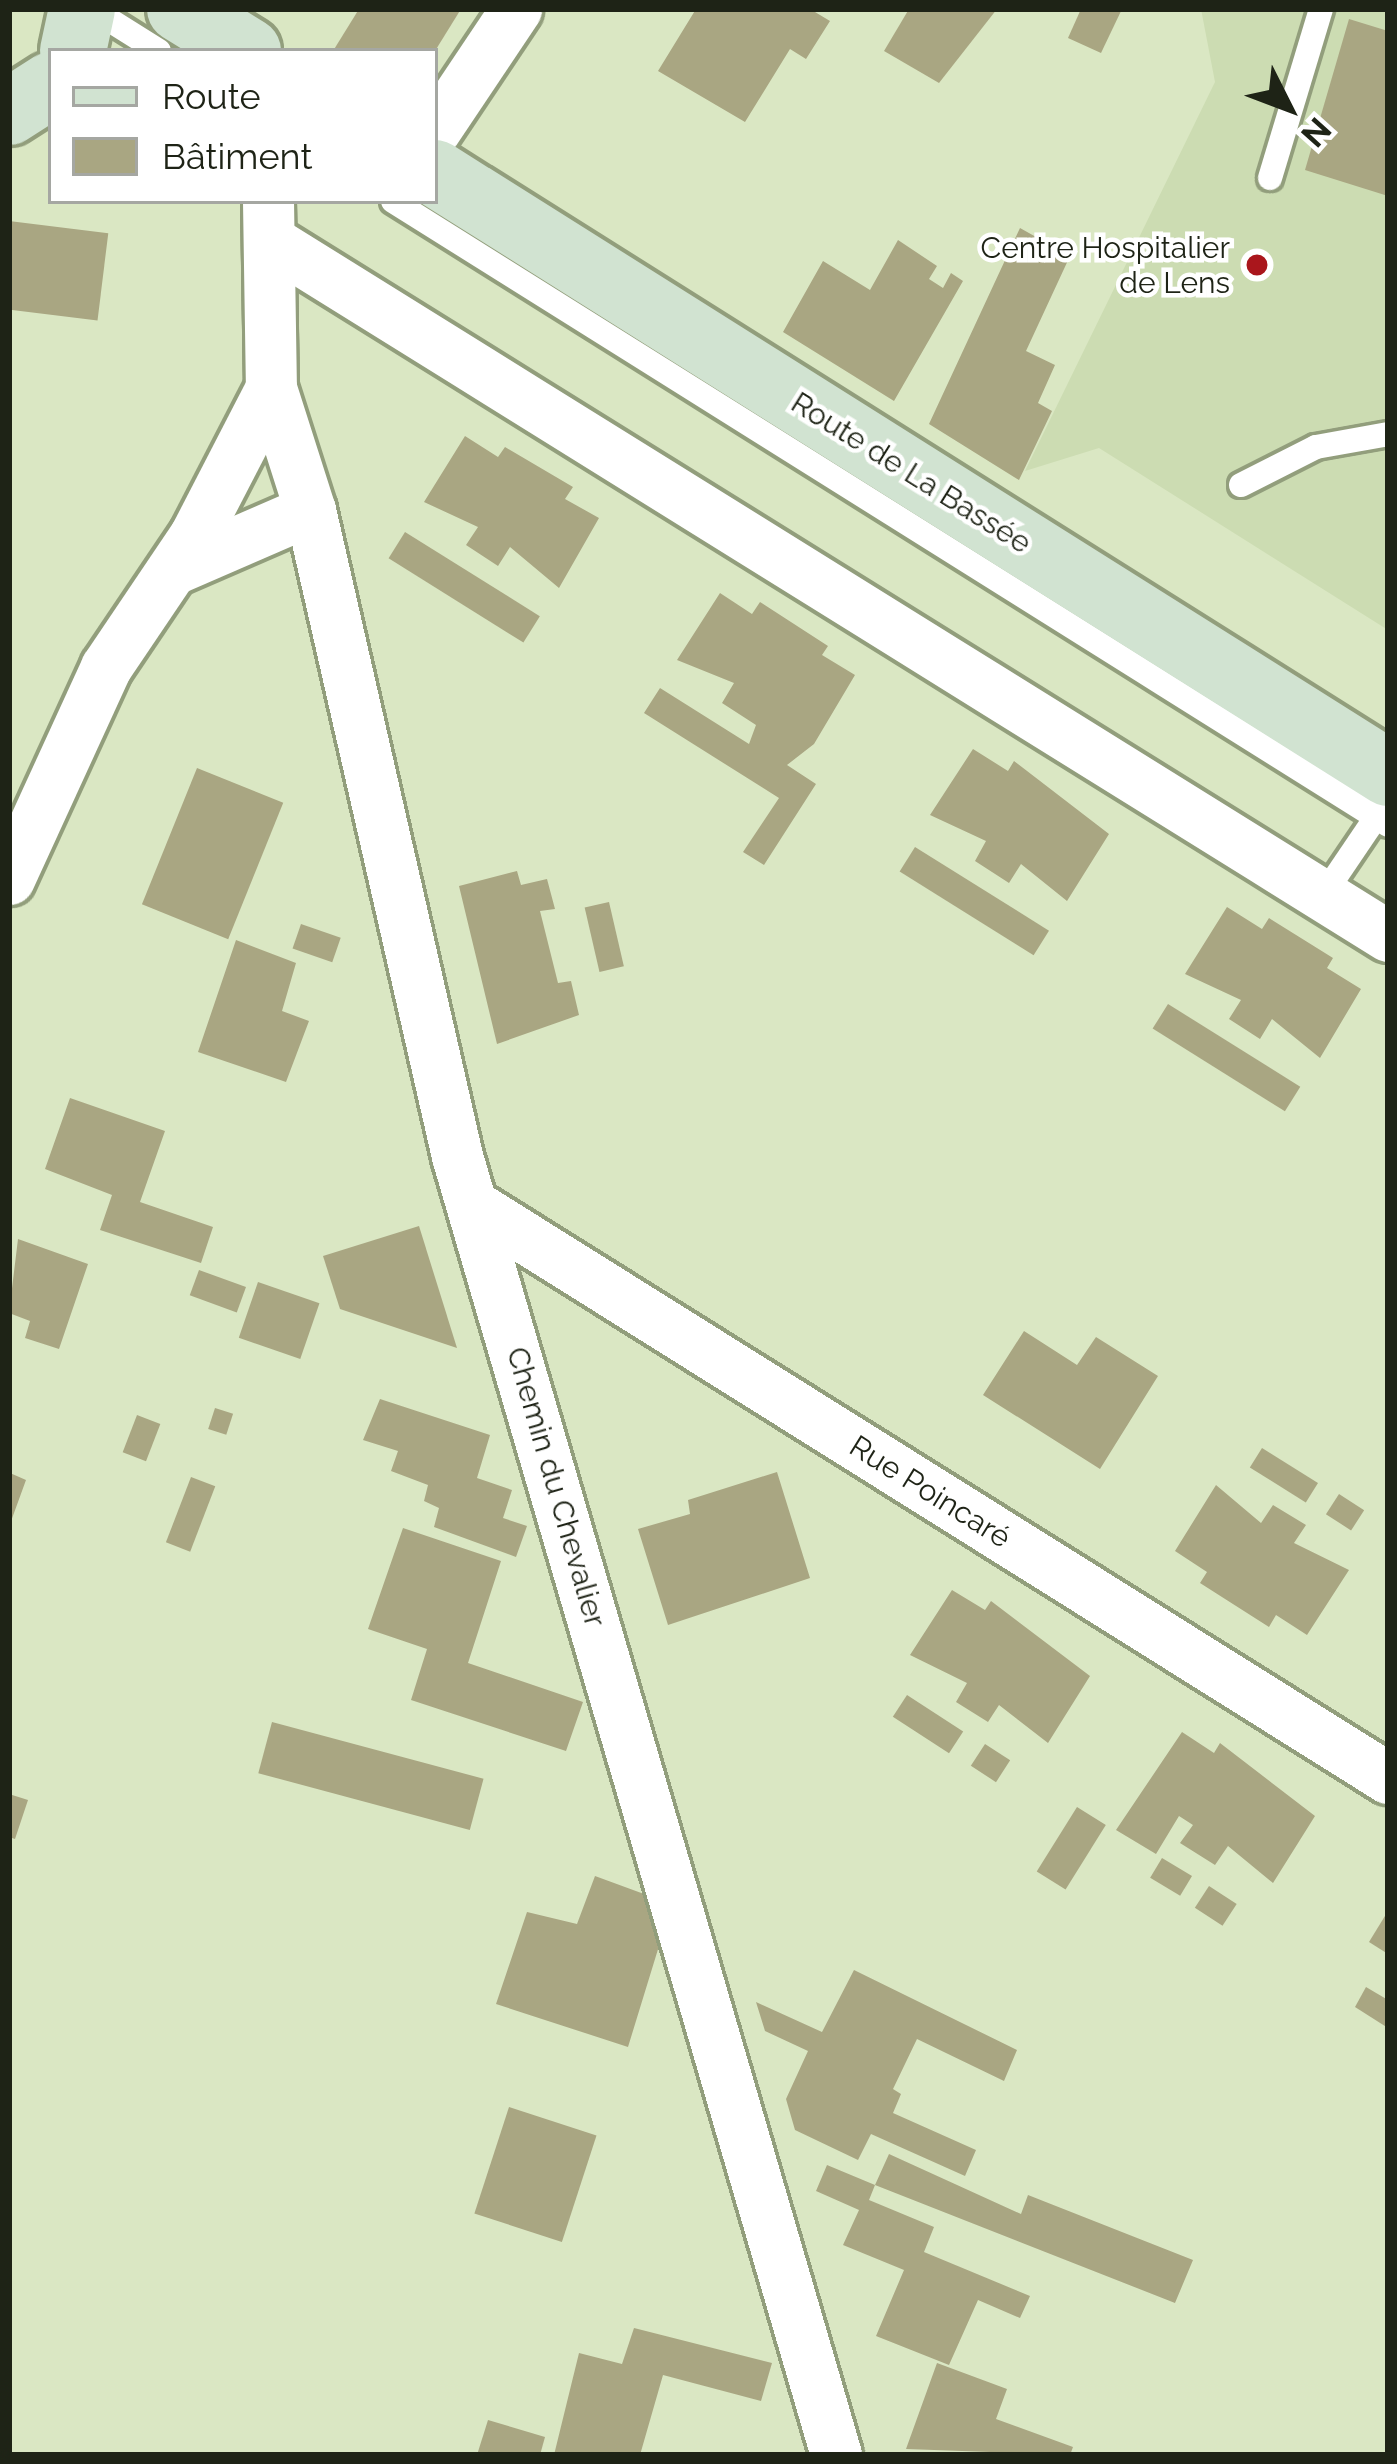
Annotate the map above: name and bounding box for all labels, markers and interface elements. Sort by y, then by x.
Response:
legend [48,48,438,204]
north arrow [1229,48,1349,168]
text: Route [162,75,261,117]
text: N [1293,110,1339,155]
text: Bâtiment [162,135,312,177]
place label: Centre Hospitalier de Lens [981,230,1230,300]
marker: Centre Hospitalier de Lens [1241,249,1273,281]
street label: Route de La Bassée [785,385,1037,561]
street label: Chemin du Chevalier [499,1343,613,1631]
street label: Rue Poincaré [843,1428,1017,1556]

